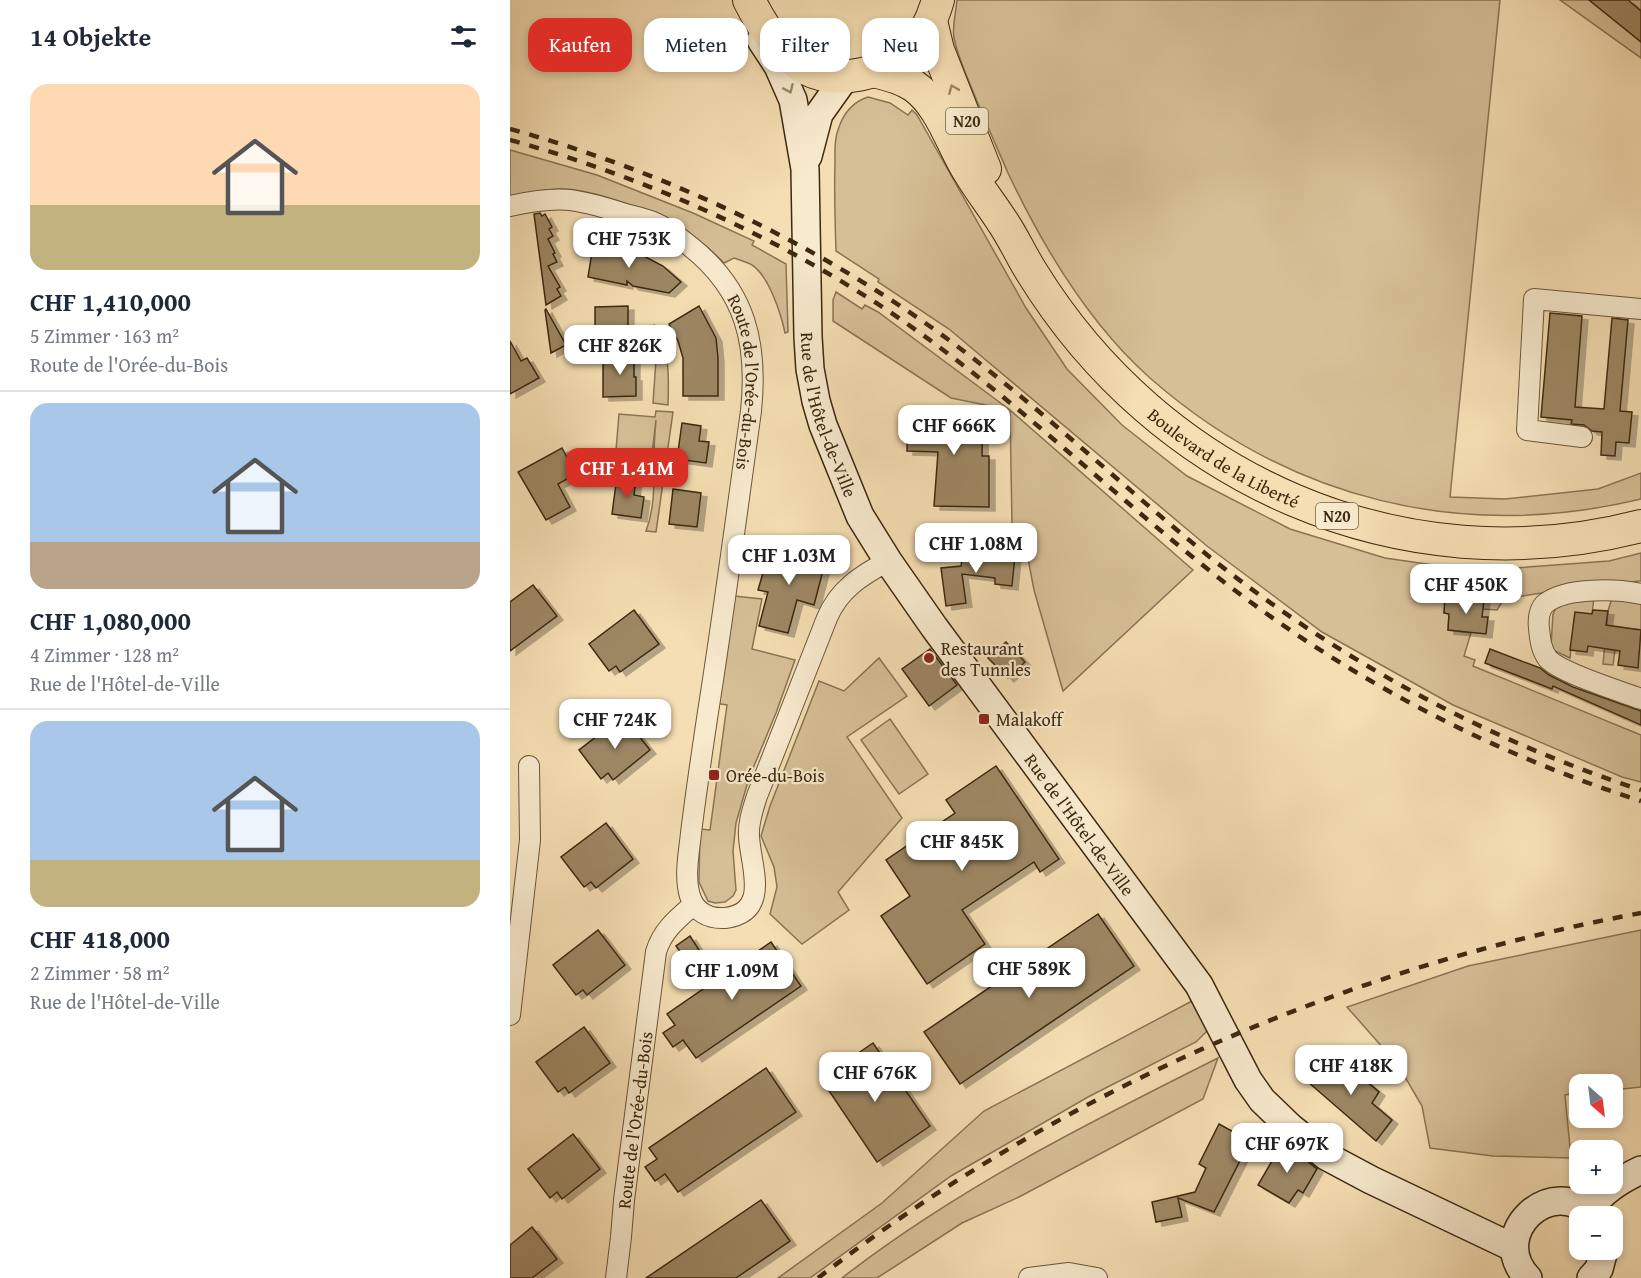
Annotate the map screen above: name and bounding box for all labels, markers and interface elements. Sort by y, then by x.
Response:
text: 14 Objekte [30,17,151,56]
chip: Kaufen [528,18,632,72]
chip: Mieten [644,18,748,72]
chip: Filter [760,18,850,72]
chip: Neu [862,18,939,72]
icon: filters [447,20,480,53]
one-way arrow [781,83,793,94]
one-way arrow [948,84,960,95]
road number: N20 [946,108,988,134]
icon: home [201,123,309,231]
pin: CHF 753K [567,218,691,269]
text: CHF 753K [587,223,671,252]
text: CHF 1,410,000 [30,282,191,321]
street label: Route de l'Orée-du-Bois [721,289,766,472]
text: 5 Zimmer · 163 m² [30,321,179,350]
pin: CHF 826K [558,325,682,376]
text: CHF 826K [578,330,662,359]
street label: Rue de l'Hôtel-de-Ville [794,331,864,501]
text: Route de l'Orée-du-Bois [30,350,228,379]
street label: Boulevard de la Liberté [1142,401,1304,514]
pin: CHF 666K [892,405,1016,456]
text: CHF 666K [912,410,996,439]
icon: home [201,442,309,550]
pin: CHF 1.41M [558,448,696,499]
text: CHF 1.41M [580,453,674,482]
road number: N20 [1316,503,1358,529]
pin: CHF 1.08M [907,523,1045,574]
text: CHF 1.08M [929,528,1023,557]
pin: CHF 1.03M [720,535,858,586]
text: CHF 1.03M [742,540,836,569]
pin: CHF 450K [1404,564,1528,615]
text: CHF 450K [1424,569,1508,598]
text: CHF 1,080,000 [30,601,191,640]
place label: Restaurant des Tunnles [941,635,1031,683]
text: 4 Zimmer · 128 m² [30,640,179,669]
marker: Restaurant des Tunnles [922,651,936,665]
text: Rue de l'Hôtel-de-Ville [30,669,220,698]
pin: CHF 724K [553,699,677,750]
text: CHF 724K [573,704,657,733]
place label: Malakoff [996,706,1065,733]
marker: Malakoff [977,712,991,726]
street label: Rue de l'Hôtel-de-Ville [1018,747,1142,901]
icon: home [201,760,309,868]
place label: Orée-du-Bois [726,762,825,789]
marker: Orée-du-Bois [707,768,721,782]
pin: CHF 845K [900,821,1024,872]
text: CHF 845K [920,826,1004,855]
text: CHF 418,000 [30,919,170,958]
pin: CHF 589K [967,948,1091,999]
pin: CHF 1.09M [663,950,801,1001]
text: CHF 589K [987,953,1071,982]
text: CHF 1.09M [685,955,779,984]
text: 2 Zimmer · 58 m² [30,958,169,987]
text: Rue de l'Hôtel-de-Ville [30,987,220,1016]
street label: Route de l'Orée-du-Bois [610,1030,659,1210]
pin: CHF 418K [1289,1045,1413,1096]
text: CHF 418K [1309,1050,1393,1079]
pin: CHF 676K [813,1052,937,1103]
text: CHF 676K [833,1057,917,1086]
north arrow [1569,1074,1623,1128]
map controls [1569,1074,1623,1260]
pin: CHF 697K [1225,1123,1349,1174]
text: CHF 697K [1245,1128,1329,1157]
button: + [1569,1140,1623,1194]
button: − [1569,1206,1623,1260]

